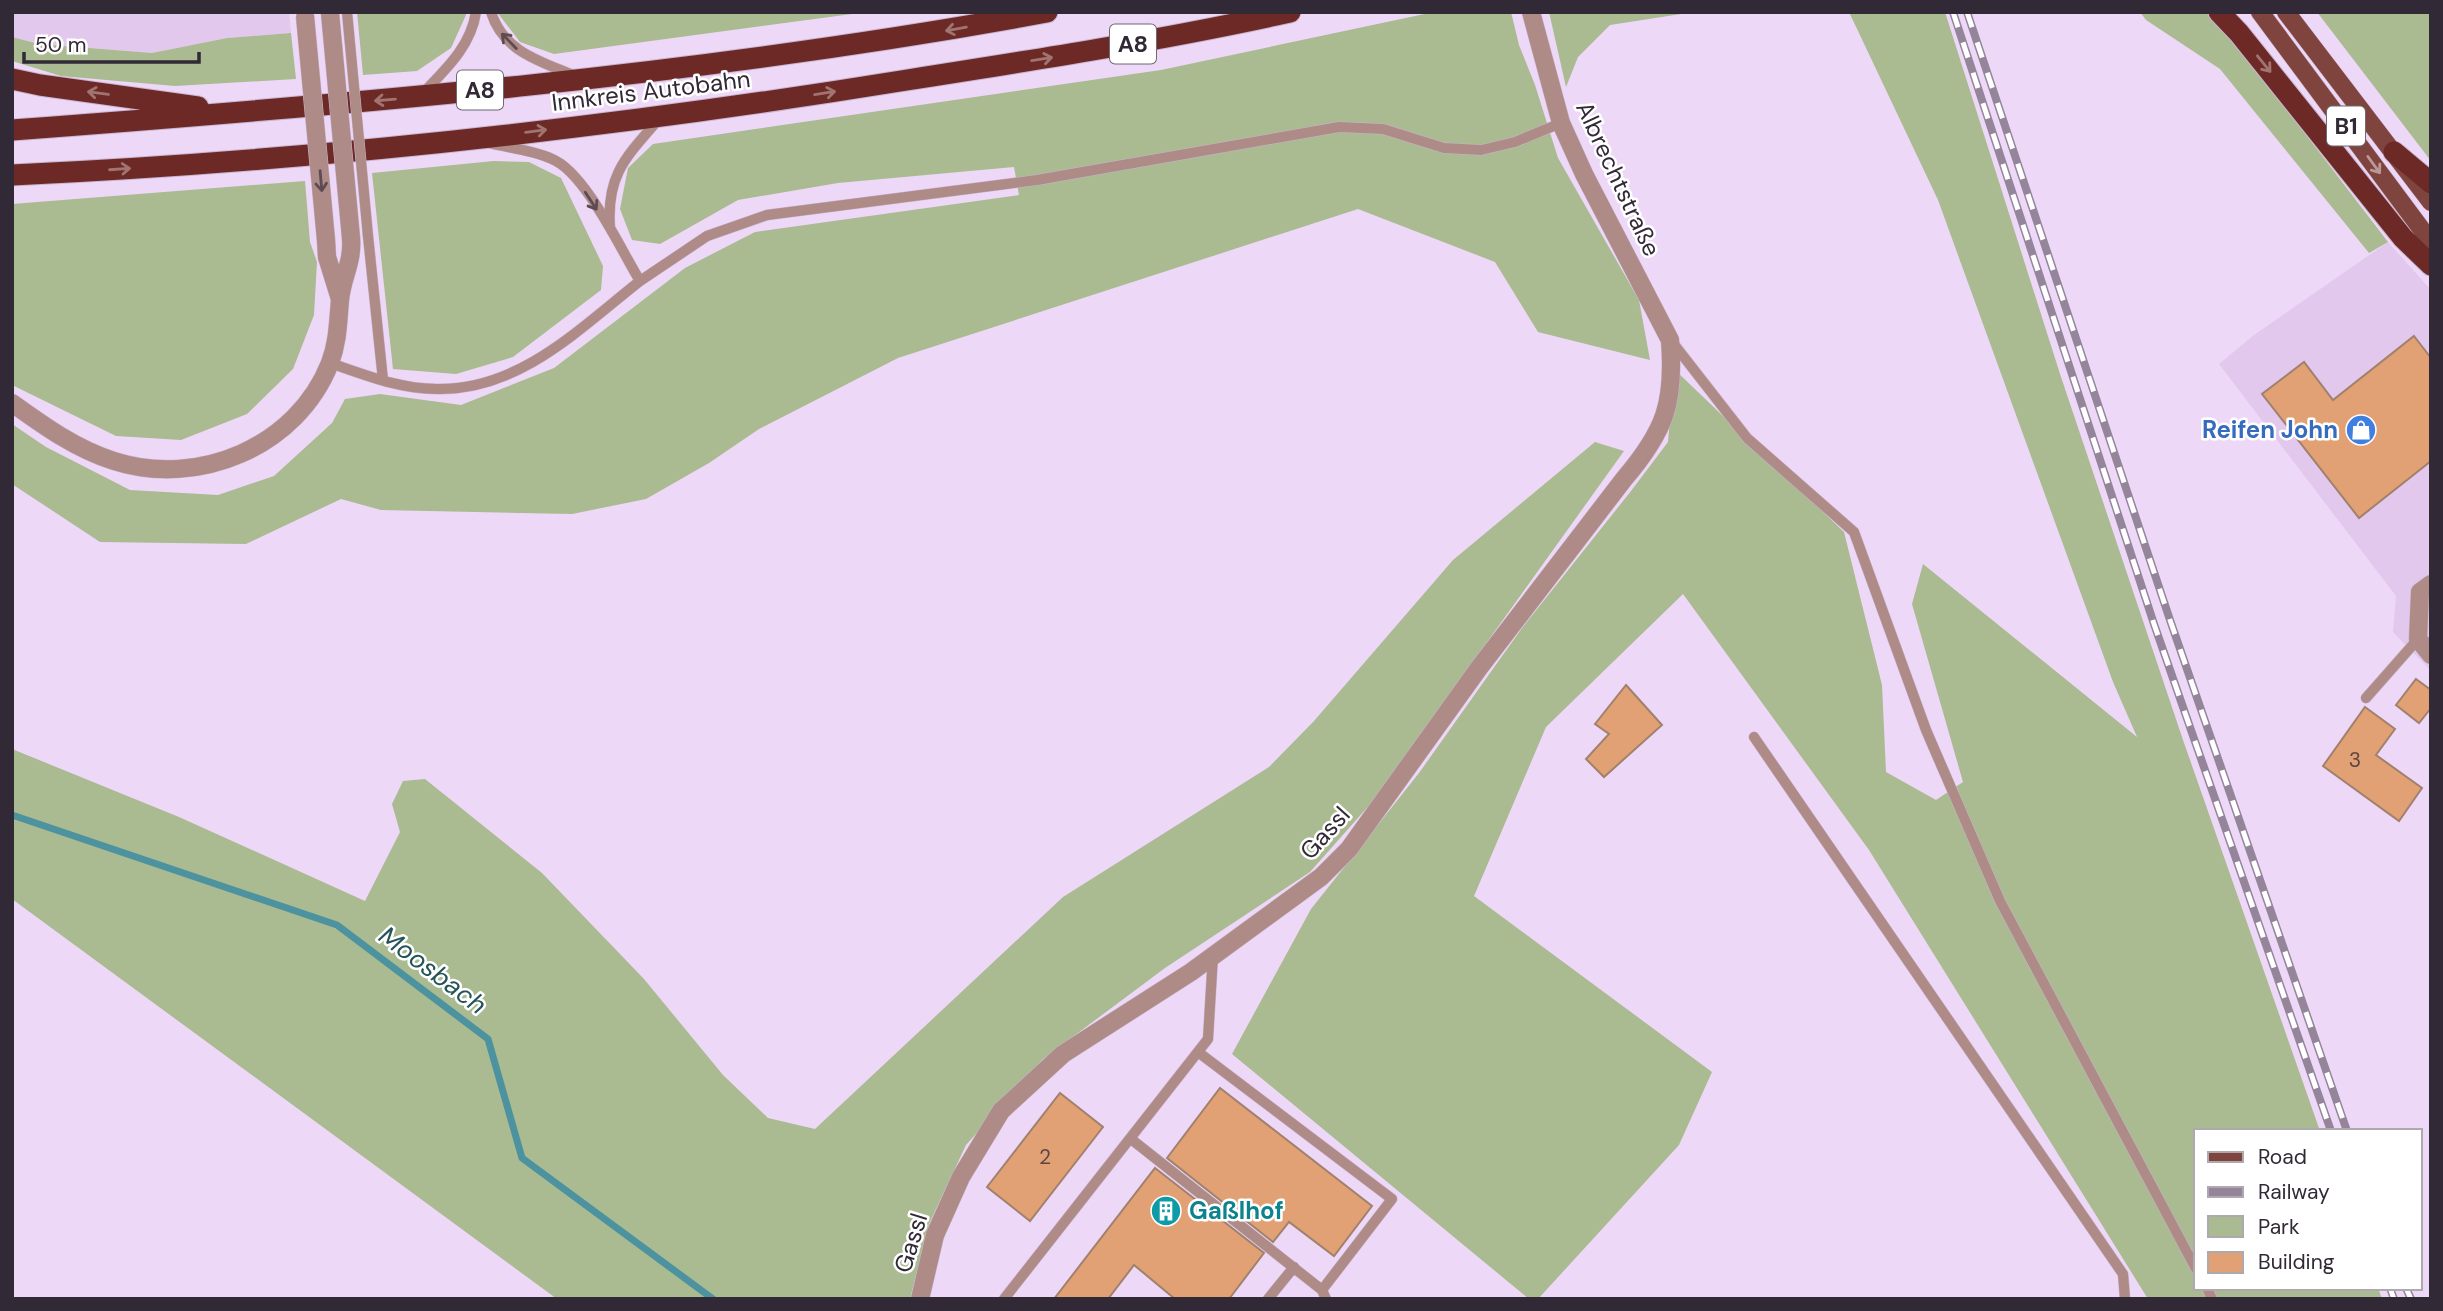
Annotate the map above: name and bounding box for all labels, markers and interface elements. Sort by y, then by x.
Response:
scale bar [24,21,200,65]
one-way arrow [945,23,968,36]
road number: A8 [1110,24,1156,64]
text: 50 m [35,31,86,59]
one-way arrow [501,33,518,50]
one-way arrow [1030,52,1053,65]
one-way arrow [2256,54,2271,73]
street label: Innkreis Autobahn [550,63,752,118]
road number: A8 [457,71,503,110]
one-way arrow [87,87,110,100]
one-way arrow [813,87,836,100]
one-way arrow [374,94,397,107]
street label: Albrechtstraße [1569,96,1668,261]
road number: B1 [2327,106,2365,146]
one-way arrow [524,125,547,138]
one-way arrow [2367,155,2381,174]
one-way arrow [108,162,131,175]
one-way arrow [315,170,328,192]
one-way arrow [584,191,598,210]
shop icon: Reifen John [2344,413,2378,447]
place label: Reifen John [2202,414,2338,445]
house number: 3 [2349,746,2361,774]
street label: Gassl [1293,800,1356,866]
water label: Moosbach [372,918,494,1022]
legend [2194,1129,2422,1290]
house number: 2 [1039,1143,1051,1171]
text: Road [2258,1143,2307,1171]
text: Railway [2258,1178,2330,1206]
building icon: Gaßlhof [1149,1194,1183,1228]
place label: Gaßlhof [1189,1195,1284,1226]
street label: Gassl [887,1209,934,1276]
text: Park [2258,1213,2300,1241]
text: Building [2258,1248,2335,1276]

